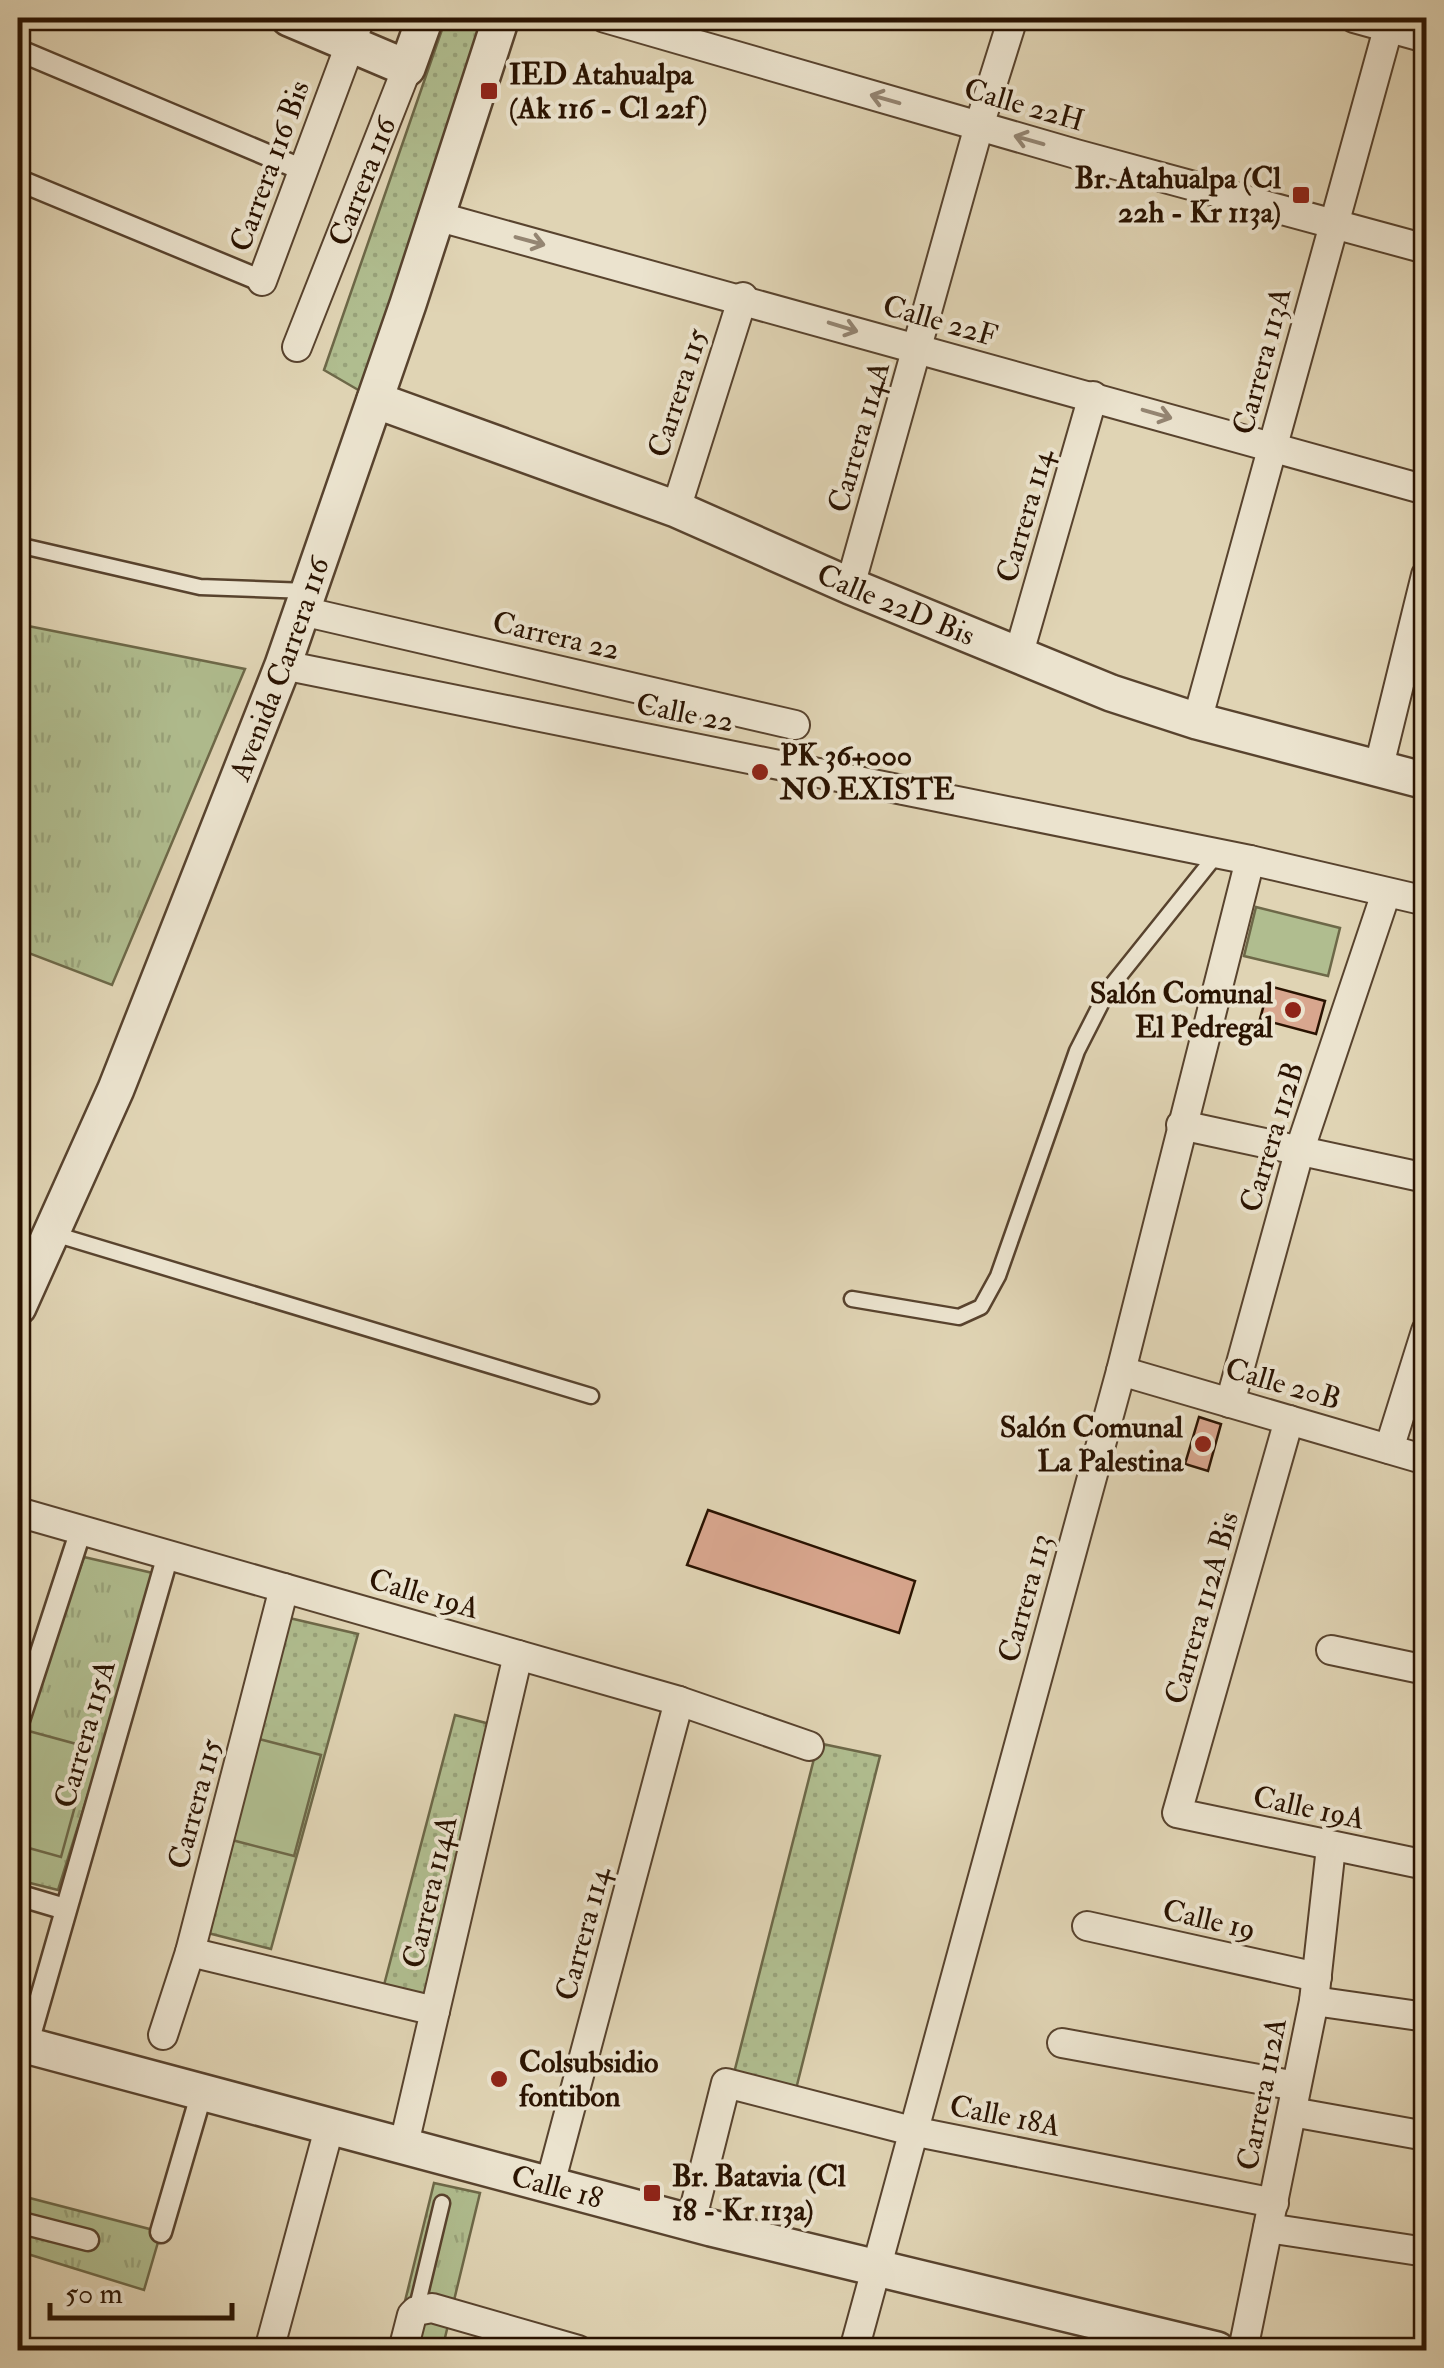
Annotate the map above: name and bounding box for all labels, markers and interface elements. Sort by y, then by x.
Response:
place label: IED Atahualpa (Ak 116 - Cl 22f) [509,56,707,127]
street label: Calle 22H [960,70,1088,140]
street label: Carrera 116 Bis [222,75,318,257]
marker: IED Atahualpa (Ak 116 - Cl 22f) [478,80,500,102]
one-way arrow [870,89,901,107]
street label: Carrera 116 [320,110,405,251]
one-way arrow [1014,130,1045,148]
place label: Br. Atahualpa (Cl 22h - Kr 113a) [1074,160,1281,231]
marker: Br. Atahualpa (Cl 22h - Kr 113a) [1290,184,1312,206]
one-way arrow [514,232,545,251]
street label: Carrera 113A [1225,283,1299,439]
street label: Calle 22F [878,287,1002,355]
one-way arrow [827,319,859,337]
street label: Carrera 115 [640,323,716,462]
street label: Carrera 114A [820,357,898,517]
one-way arrow [1141,406,1172,424]
street label: Carrera 114 [988,444,1062,587]
street label: Avenida Carrera 116 [221,550,338,787]
street label: Calle 22D Bis [811,555,980,654]
street label: Carrera 22 [489,603,623,669]
street label: Calle 22 [633,685,737,741]
place label: PK 36+000 NO EXISTE [779,737,955,808]
marker: PK 36+000 NO EXISTE [749,761,771,783]
place label: Salón Comunal El Pedregal [1090,975,1273,1046]
marker: Salón Comunal El Pedregal [1282,999,1304,1021]
street label: Carrera 112B [1232,1057,1312,1217]
street label: Calle 20B [1221,1350,1345,1418]
place label: Salón Comunal La Palestina [1000,1409,1185,1480]
marker: Salón Comunal La Palestina [1192,1433,1214,1455]
street label: Carrera 112A Bis [1157,1507,1247,1709]
street label: Carrera 113 [990,1530,1060,1666]
street label: Calle 19A [364,1561,484,1627]
street label: Carrera 115A [46,1656,124,1812]
street label: Carrera 115 [160,1734,230,1873]
street label: Calle 19A [1250,1778,1368,1838]
street label: Carrera 114A [394,1812,466,1972]
street label: Carrera 114 [547,1862,619,2005]
street label: Calle 19 [1159,1891,1259,1949]
street label: Carrera 112A [1229,2015,1295,2173]
place label: Colsubsidio fontibon [519,2044,659,2115]
marker: Colsubsidio fontibon [488,2068,510,2090]
street label: Calle 18A [946,2087,1064,2145]
street label: Calle 18 [507,2157,607,2217]
place label: Br. Batavia (Cl 18 - Kr 113a) [672,2158,846,2229]
marker: Br. Batavia (Cl 18 - Kr 113a) [641,2182,663,2204]
scale bar [50,2258,232,2320]
text: 50 m [65,2275,123,2312]

